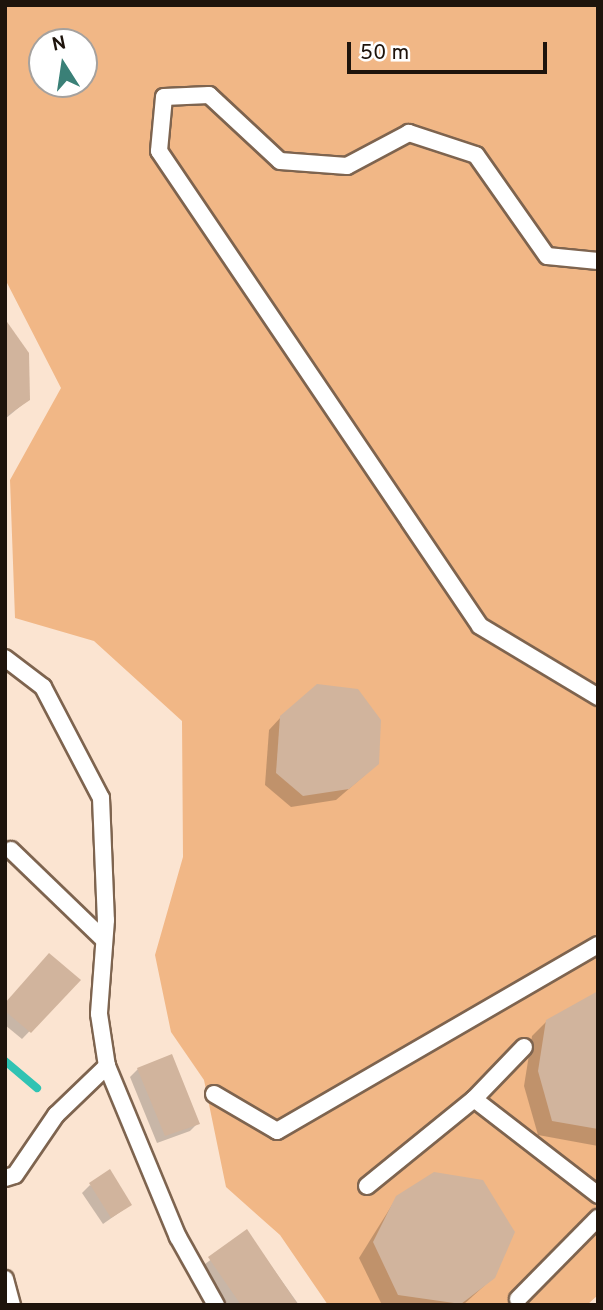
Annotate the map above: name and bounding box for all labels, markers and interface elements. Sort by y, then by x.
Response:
north arrow [28,28,98,98]
scale bar [351,28,550,72]
text: N [50,31,68,58]
text: 50 m [360,40,409,67]

